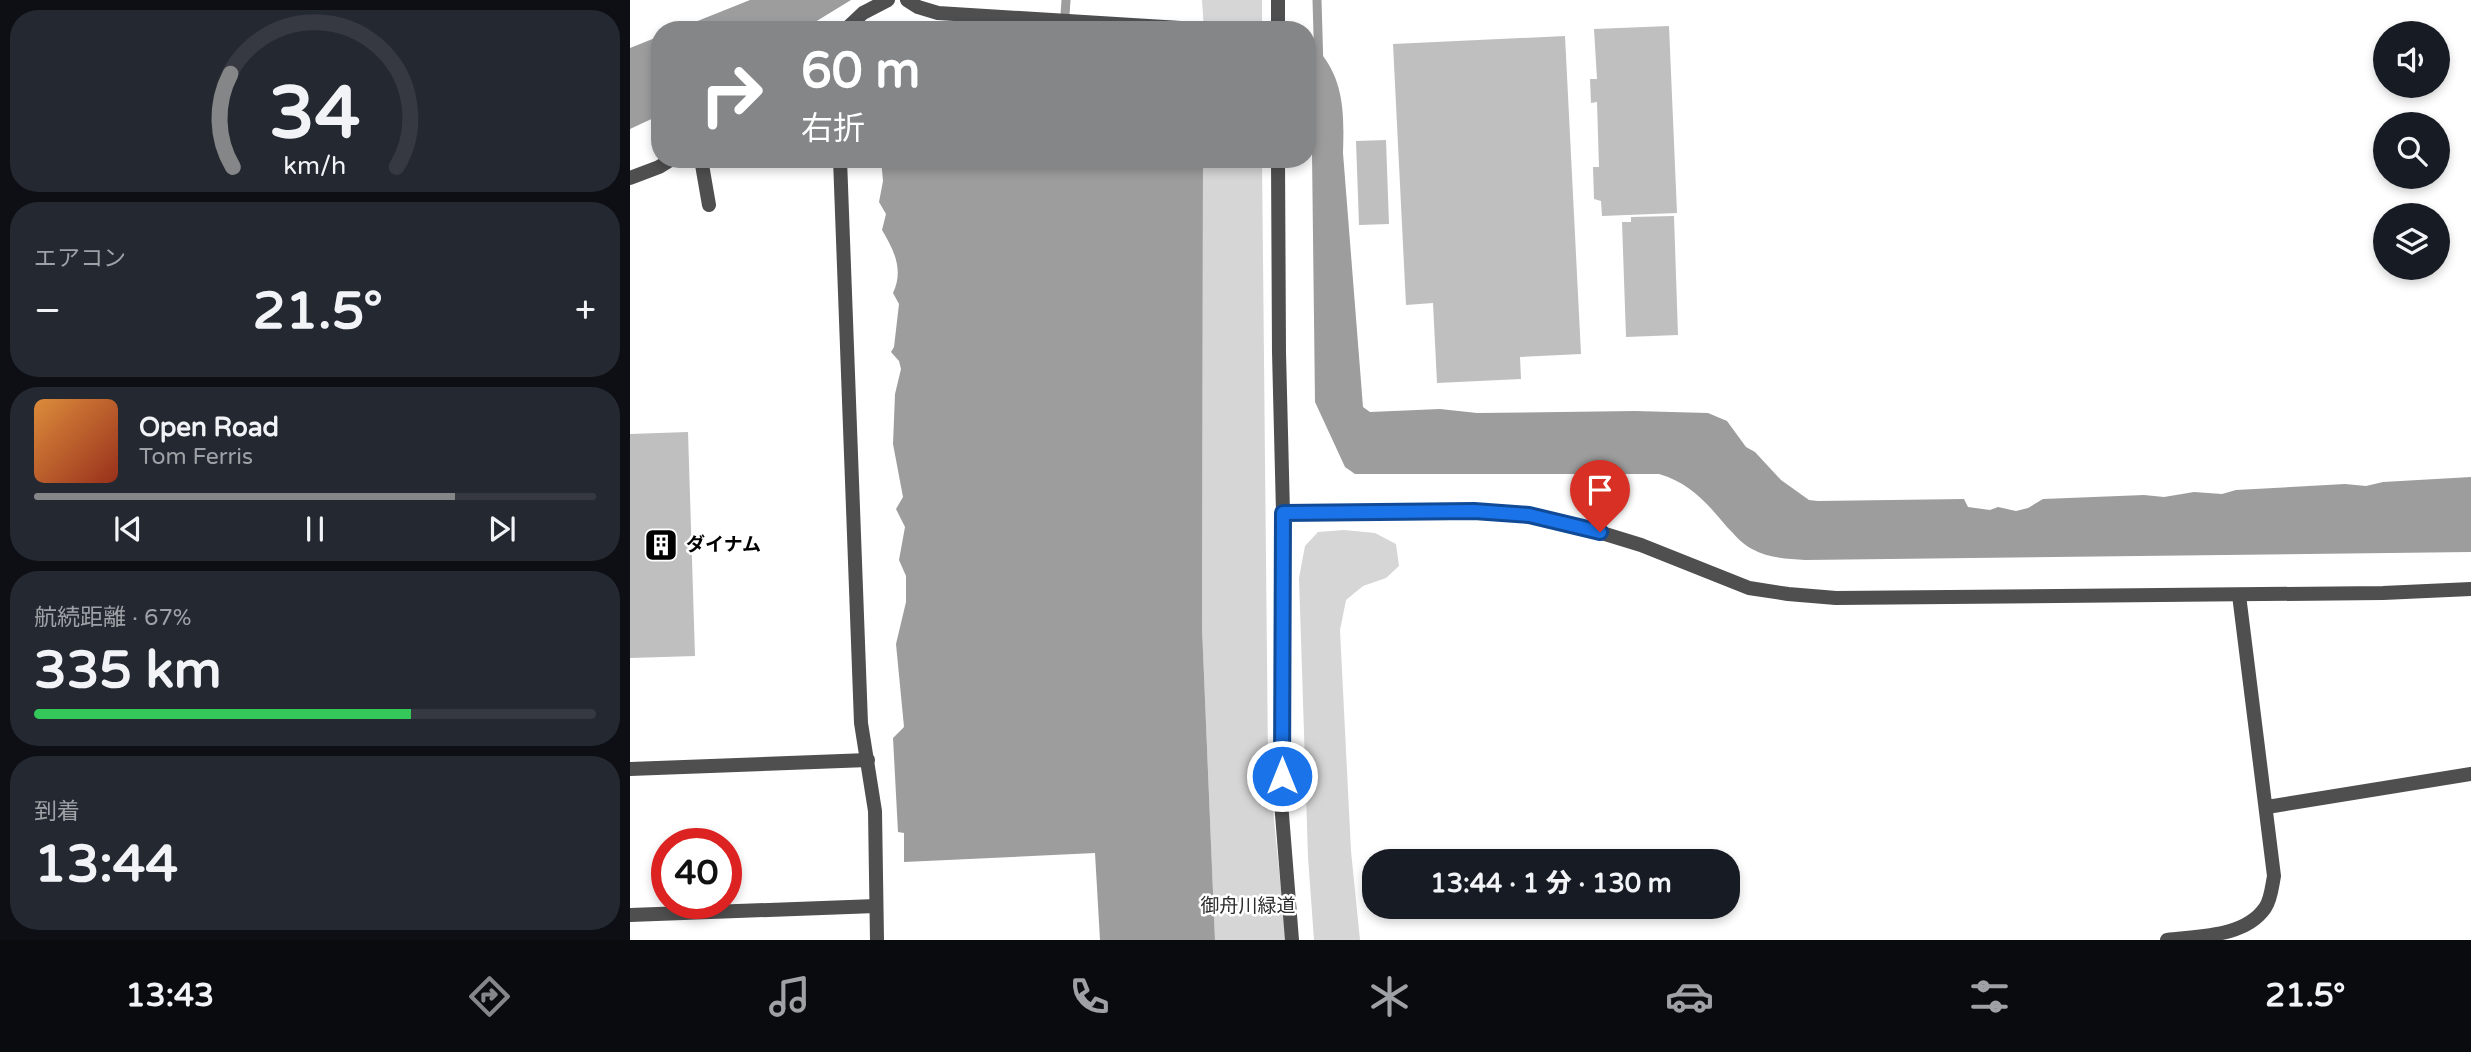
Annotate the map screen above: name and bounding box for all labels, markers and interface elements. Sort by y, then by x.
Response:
map controls [2373,21,2450,280]
button: sound [2373,21,2450,98]
text: 60 m [801,42,920,101]
icon: right [686,49,777,140]
text: 34 [269,70,361,158]
text: 右折 [801,110,865,148]
button: search [2373,112,2450,189]
text: km/h [284,151,346,181]
button: layers [2373,203,2450,280]
text: エアコン [34,245,126,273]
text: 21.5° [253,280,383,343]
text: − [34,288,61,334]
text: + [575,288,596,334]
text: Open Road [139,412,279,443]
text: Tom Ferris [139,443,253,471]
pin [1570,460,1630,532]
icon: arrive [1581,471,1619,509]
icon: previous [109,510,147,548]
icon: pause [296,510,334,548]
icon: next [483,510,521,548]
building icon: ダイナム [642,526,680,564]
place label: ダイナム [686,534,761,556]
text: 航続距離 · 67% [34,604,192,632]
text: 335 km [34,639,222,702]
position arrow [1245,739,1319,813]
text: 到着 [34,798,80,826]
speed limit sign: 40 [651,828,742,919]
text: 13:44 [34,833,178,896]
text: 13:44 · 1 分 · 130 m [1430,868,1672,899]
park label: 御舟川緑道 [1200,895,1296,917]
icon: directions [465,972,514,1021]
icon: music [765,972,814,1021]
icon: phone [1065,972,1114,1021]
icon: climate [1365,972,1414,1021]
icon: car [1665,972,1714,1021]
icon: filters [1965,972,2014,1021]
text: 13:43 [126,977,214,1015]
text: 21.5° [2265,977,2345,1015]

